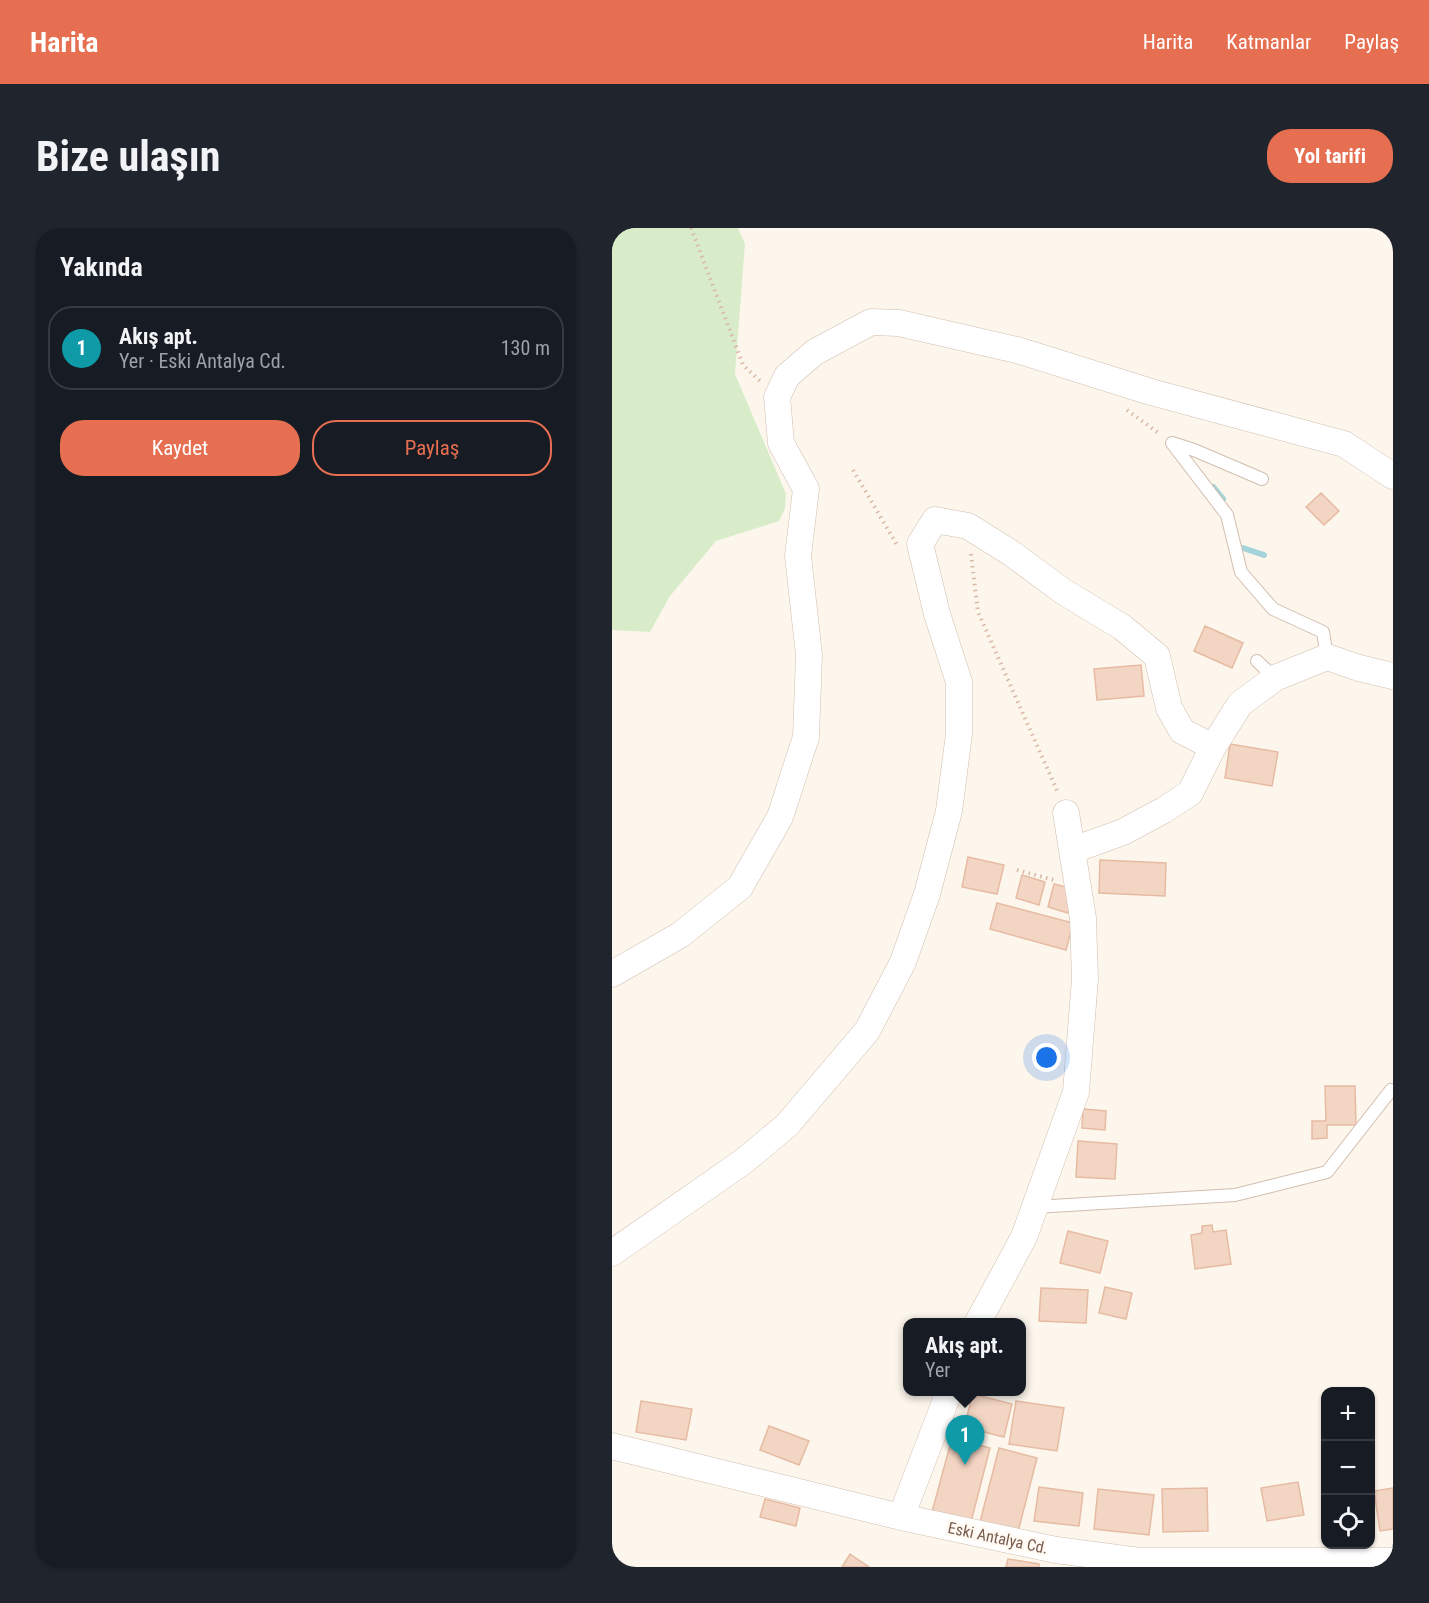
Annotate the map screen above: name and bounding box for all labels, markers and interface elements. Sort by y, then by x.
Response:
text: Harita [30,26,98,59]
text: Harita [1143,30,1193,54]
text: Katmanlar [1226,30,1311,54]
text: Paylaş [1344,30,1399,54]
button: Yol tarifi [1267,129,1393,183]
text: Bize ulaşın [36,132,220,181]
text: Yakında [60,252,143,282]
text: Akış apt. [119,324,198,349]
text: 1 [76,336,87,360]
text: 130 m [501,336,550,360]
text: Yer · Eski Antalya Cd. [119,349,286,373]
button: Kaydet [60,420,300,476]
button: Paylaş [312,420,552,476]
your location [1032,1043,1061,1072]
popup [903,1318,1026,1396]
text: Akış apt. [925,1333,1004,1358]
text: Yer [925,1358,950,1382]
map controls [1321,1387,1375,1549]
button: + [1321,1387,1375,1441]
pin: 1 [946,1416,984,1465]
button: − [1321,1441,1375,1495]
button: locate [1321,1495,1375,1549]
street label: Eski Antalya Cd. [946,1518,1050,1558]

